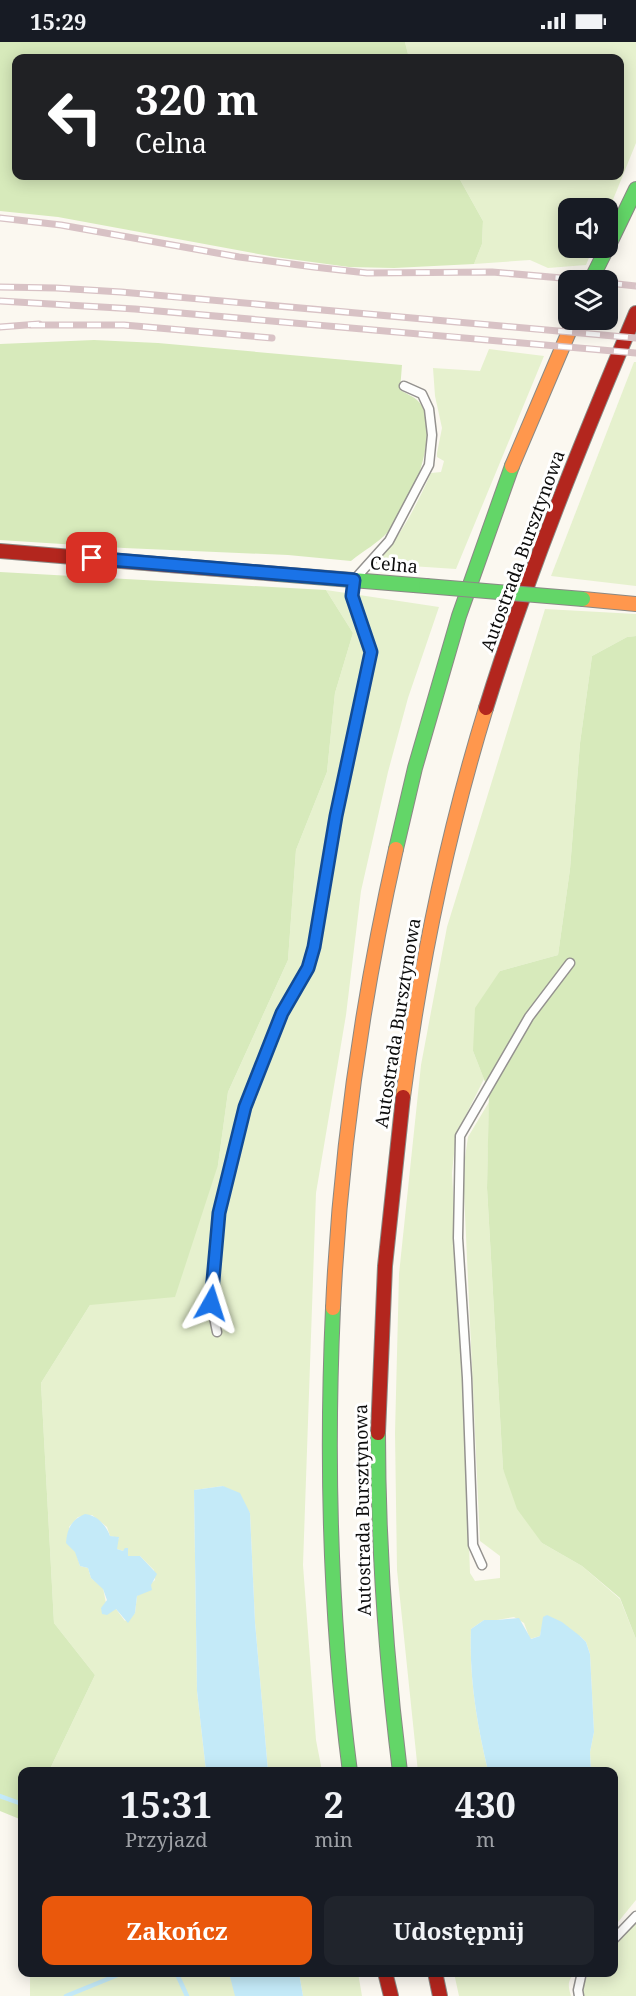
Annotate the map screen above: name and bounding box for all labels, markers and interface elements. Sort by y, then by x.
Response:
text: 15:29 [30,6,86,36]
text: 320 m [135,70,259,127]
icon: left [36,78,114,156]
text: Celna [135,124,207,161]
map controls [558,198,618,330]
button: sound [558,198,618,258]
button: layers [558,270,618,330]
street label: Autostrada Bursztynowa [474,447,570,654]
pin [66,532,117,583]
icon: arrive [75,541,108,574]
street label: Celna [369,550,419,578]
street label: Autostrada Bursztynowa [369,916,425,1130]
position arrow [179,1271,243,1335]
street label: Autostrada Bursztynowa [348,1404,376,1616]
text: 15:31 [120,1780,212,1829]
text: 2 [323,1780,344,1829]
text: 430 [455,1780,516,1829]
text: Przyjazd [125,1826,208,1853]
text: min [315,1826,353,1853]
text: m [476,1826,495,1853]
button: Zakończ [42,1896,312,1965]
button: Udostępnij [324,1896,594,1965]

